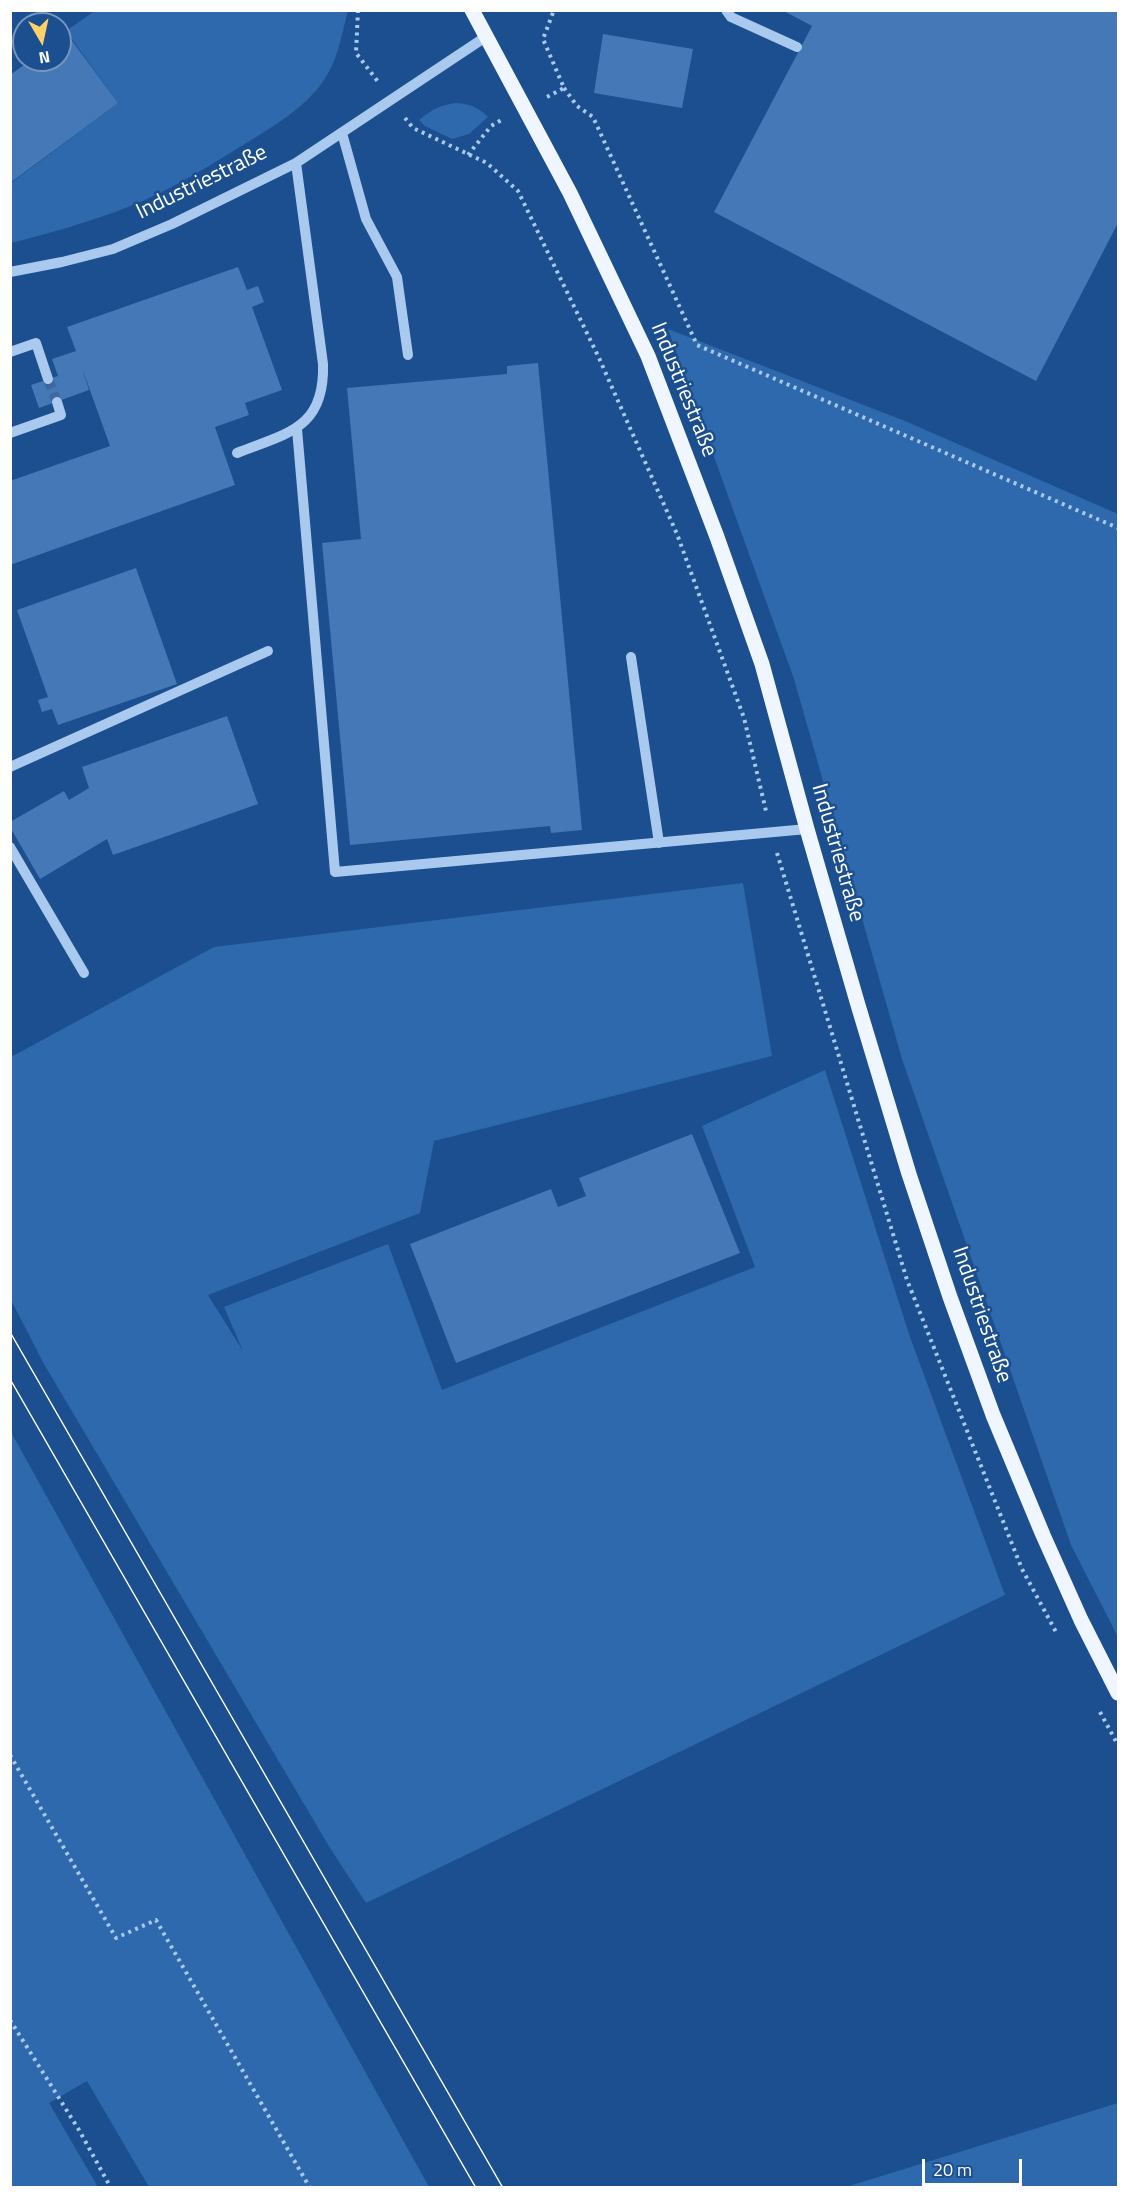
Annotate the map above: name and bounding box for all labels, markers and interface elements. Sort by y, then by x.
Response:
north arrow [12,12,72,72]
text: N [37,45,52,71]
street label: Industriestraße [132,140,272,226]
street label: Industriestraße [644,319,722,461]
street label: Industriestraße [805,781,869,925]
street label: Industriestraße [945,1243,1017,1387]
scale bar [925,2147,1026,2185]
text: 20 m [933,2156,972,2183]

